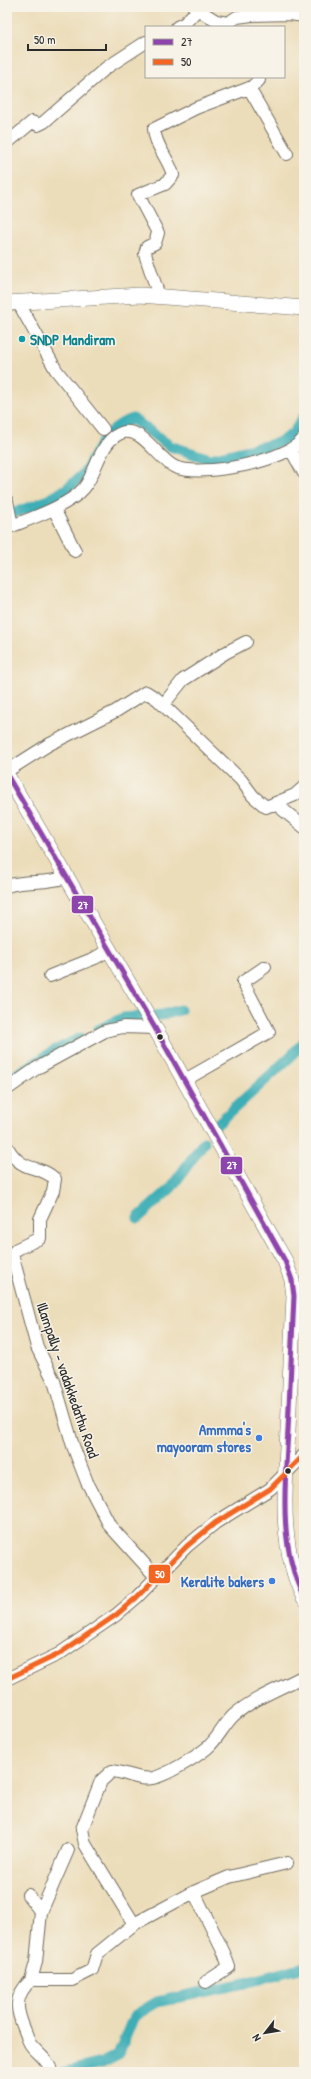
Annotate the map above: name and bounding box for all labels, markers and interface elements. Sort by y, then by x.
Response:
scale bar [28,26,106,52]
legend [145,26,285,78]
text: 50 m [34,31,55,48]
text: 27 [181,33,193,50]
text: 50 [181,53,191,70]
place label: SNDP Mandiram [30,329,115,350]
marker: SNDP Mandiram [17,334,27,344]
line badge: 27 [71,895,94,914]
text: 27 [78,898,89,912]
unlabelled marker [155,1032,165,1042]
line badge: 27 [220,1156,243,1175]
text: 27 [227,1158,238,1172]
street label: Illampally - vadakkedathu Road [31,1299,105,1461]
place label: Ammma's mayooram stores [157,1419,251,1458]
marker: Ammma's mayooram stores [254,1433,264,1443]
unlabelled marker [283,1466,293,1476]
line badge: 50 [148,1564,171,1584]
text: 50 [155,1567,165,1581]
place label: Keralite bakers [181,1571,264,1592]
marker: Keralite bakers [267,1576,277,1586]
north arrow [245,2013,285,2053]
text: N [249,2032,264,2044]

